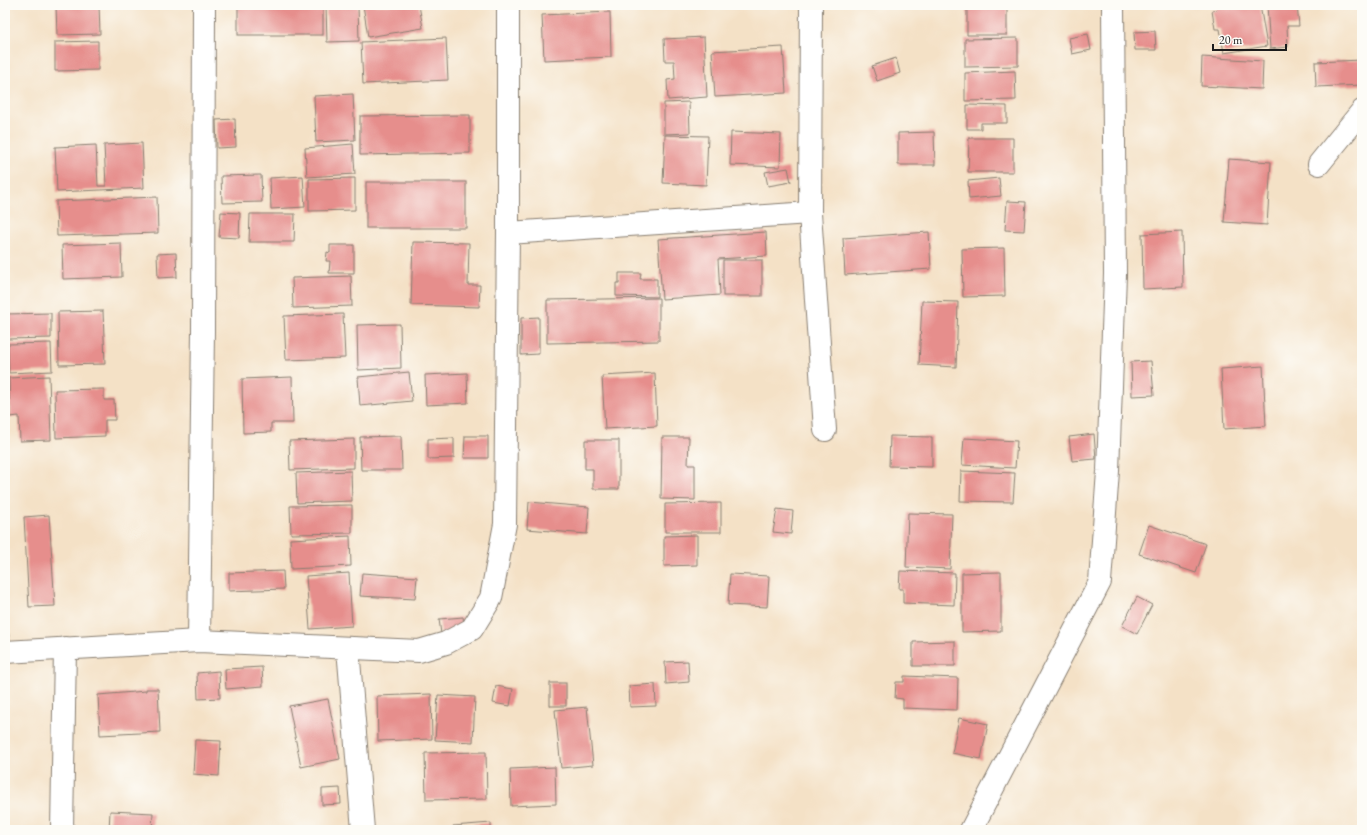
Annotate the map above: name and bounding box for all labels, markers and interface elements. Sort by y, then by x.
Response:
scale bar [1213,26,1286,52]
text: 20 m [1219,32,1243,48]

